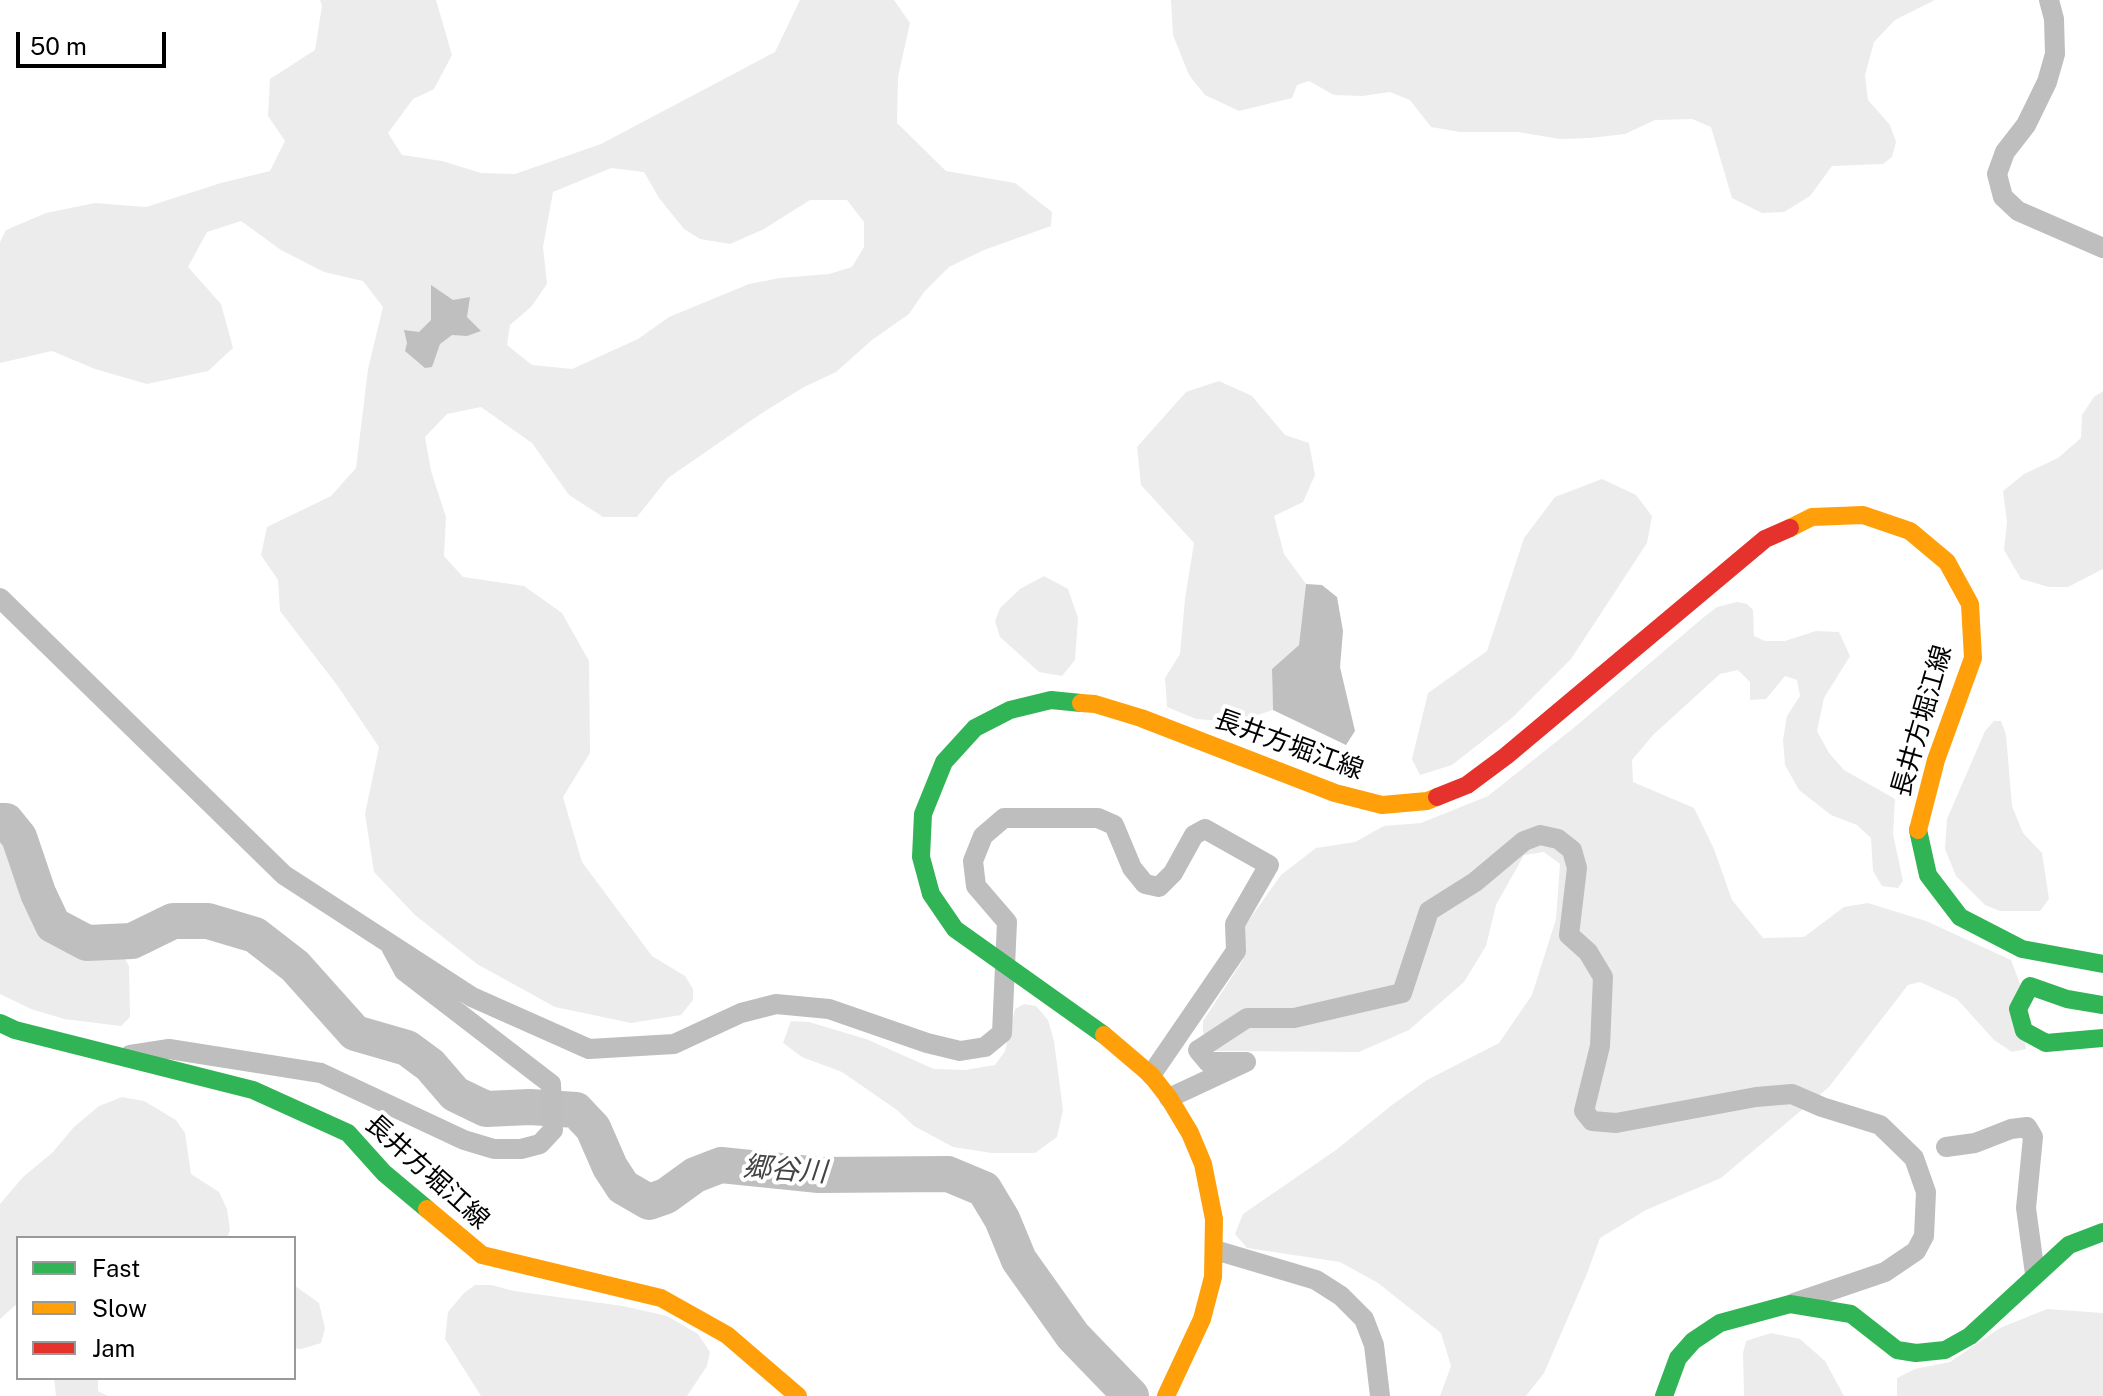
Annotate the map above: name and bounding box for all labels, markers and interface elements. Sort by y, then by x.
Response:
scale bar [20,16,170,66]
text: 50 m [30,32,87,60]
street label: 長井方堀江線 [1886,642,1958,800]
street label: 長井方堀江線 [1210,704,1368,786]
street label: 長井方堀江線 [359,1108,495,1236]
water label: 郷谷川 [742,1150,828,1190]
legend [16,1236,296,1380]
text: Fast [92,1254,140,1282]
text: Slow [92,1294,147,1322]
text: Jam [92,1334,135,1362]

